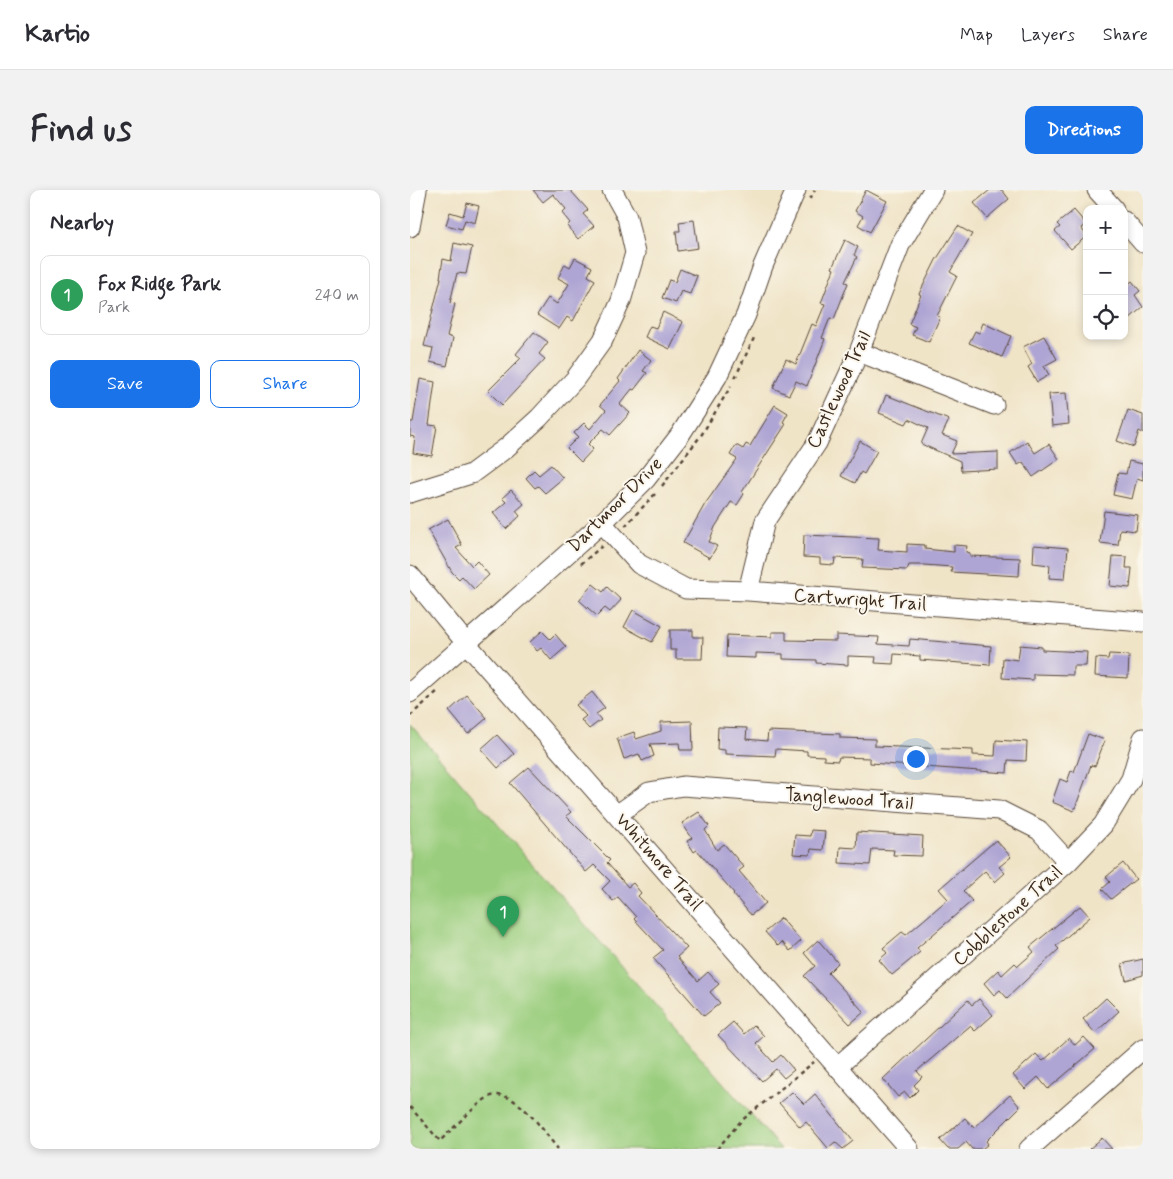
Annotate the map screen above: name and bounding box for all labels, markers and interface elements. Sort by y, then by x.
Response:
text: Kartio [25,19,90,50]
text: Map [960,23,993,47]
text: Layers [1021,23,1075,47]
text: Share [1103,23,1148,47]
button: Directions [1025,106,1143,154]
text: Find us [30,107,132,153]
map controls [1083,205,1128,340]
button: + [1083,205,1128,250]
text: Nearby [50,209,114,237]
button: − [1083,250,1128,295]
text: Fox Ridge Park [98,272,221,297]
text: 1 [63,285,71,306]
text: 240 m [315,285,359,306]
button: locate [1083,295,1128,340]
text: Park [98,297,130,318]
street label: Castlewood Trail [801,327,877,453]
button: Save [50,360,200,408]
button: Share [210,360,360,408]
street label: Dartmoor Drive [562,452,668,558]
street label: Cartwright Trail [793,583,928,619]
your location [903,746,929,772]
street label: Tanglewood Trail [784,782,914,818]
street label: Whitmore Trail [610,808,709,916]
street label: Cobblestone Trail [948,860,1068,972]
pin: 1 [487,896,519,937]

